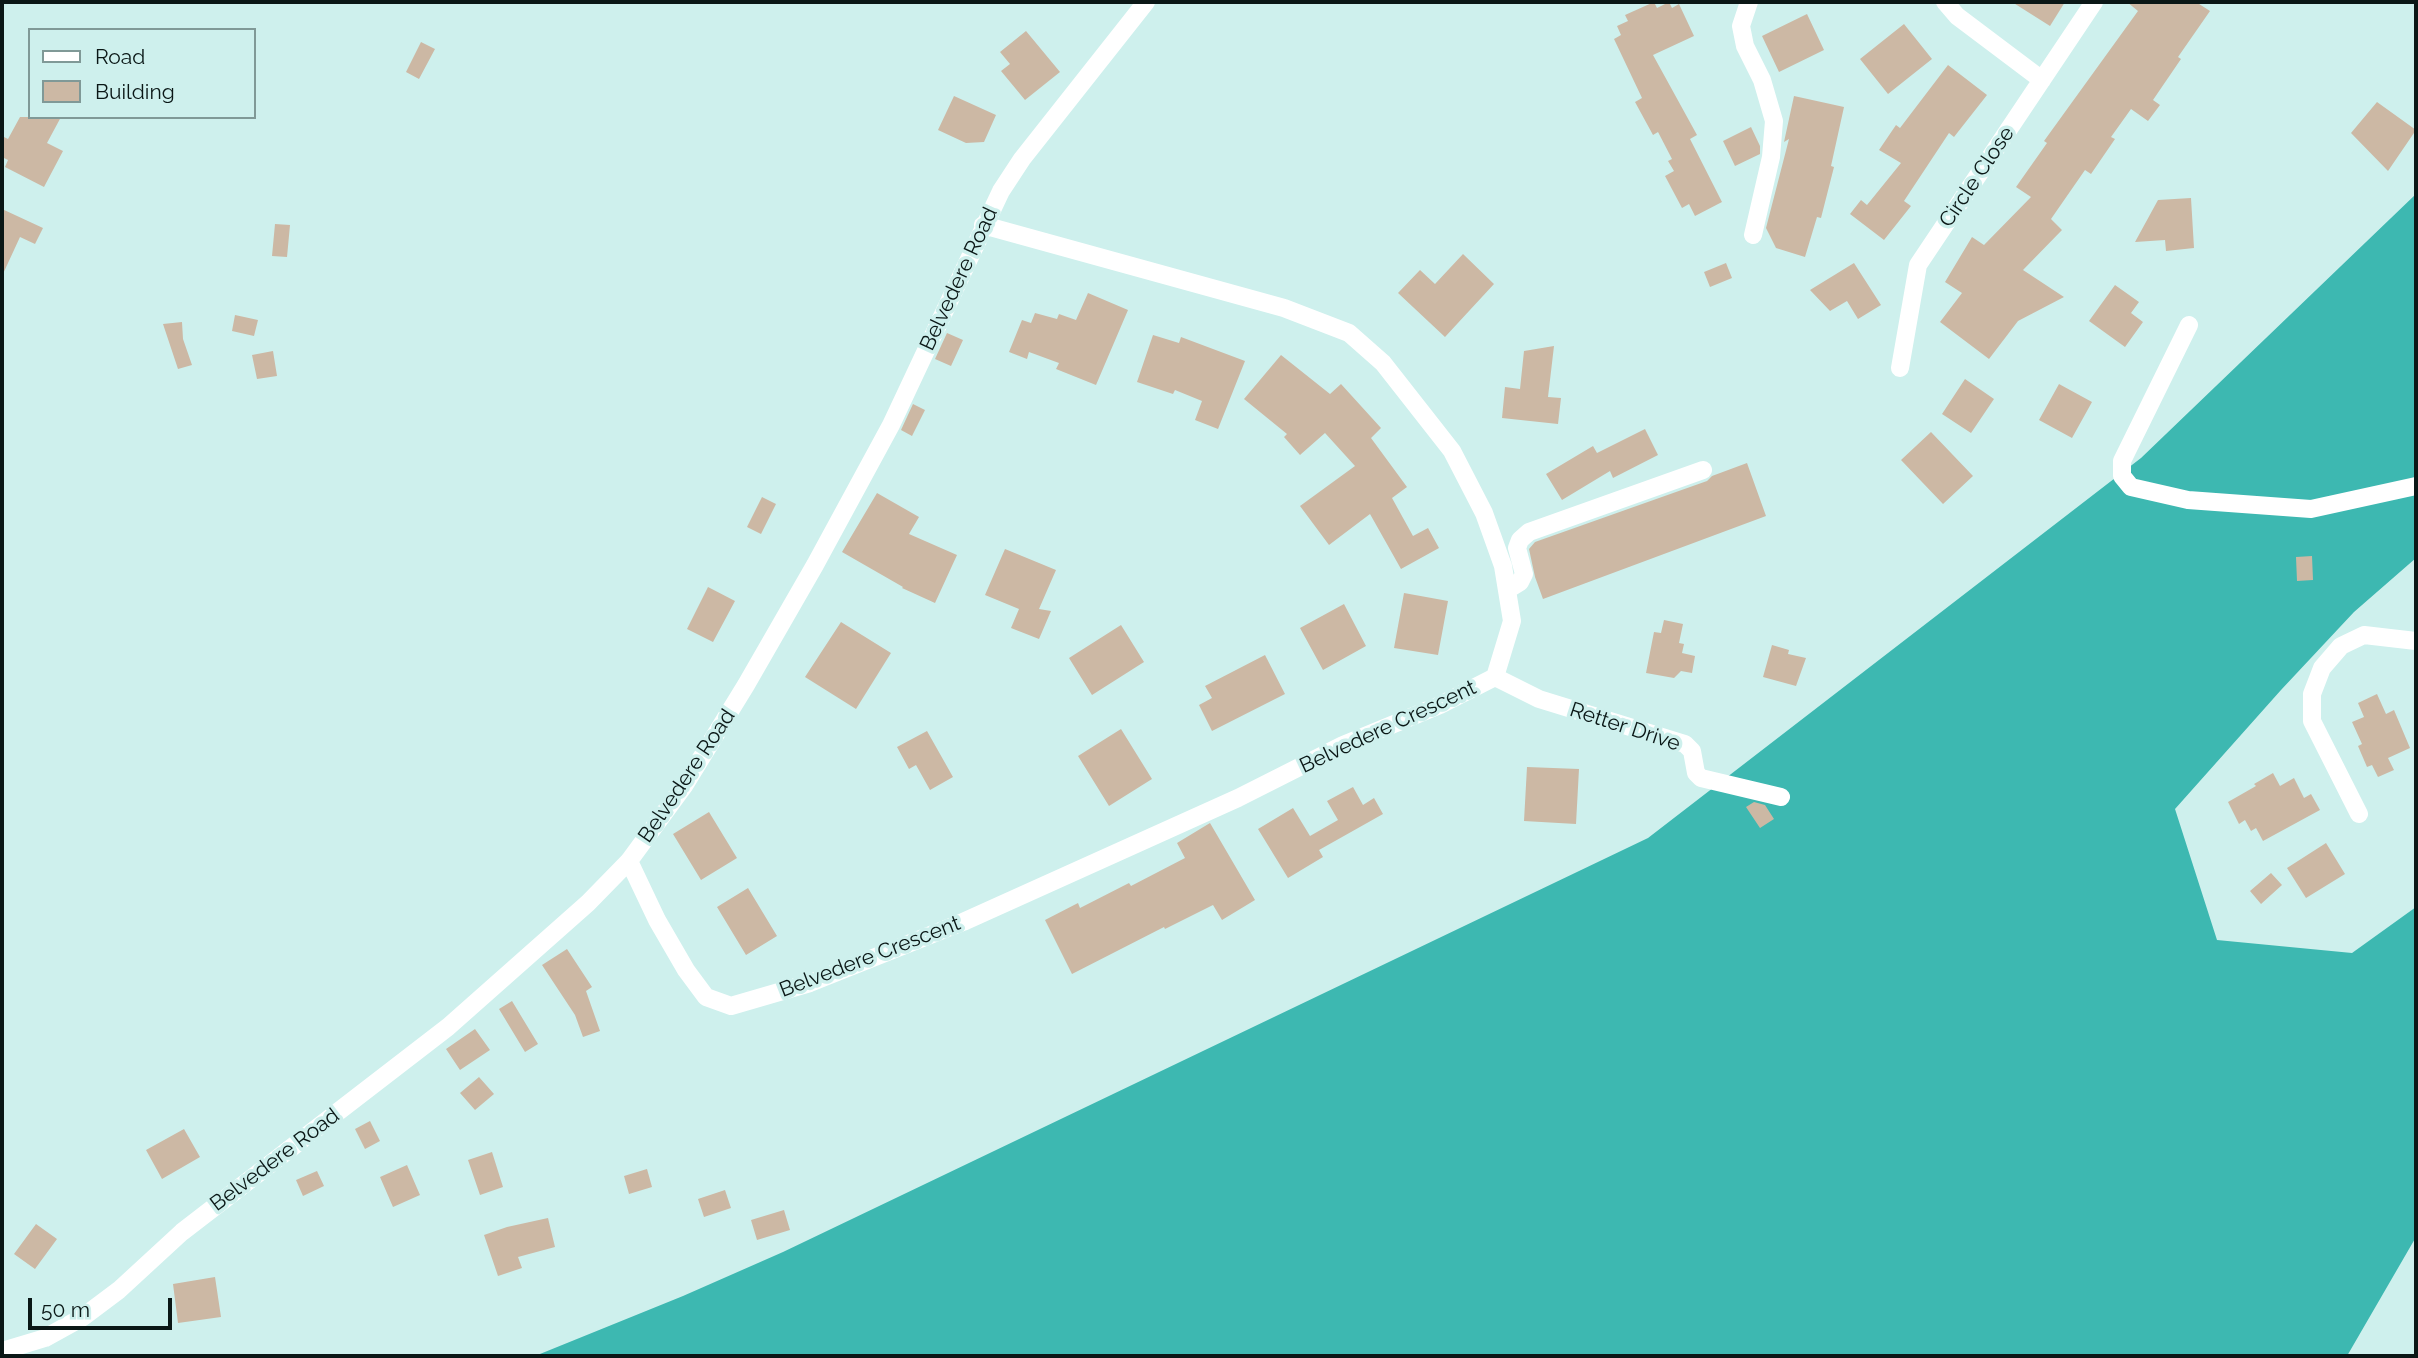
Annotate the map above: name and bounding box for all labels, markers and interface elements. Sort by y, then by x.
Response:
legend [28,28,256,119]
text: Road [95,44,145,69]
text: Building [95,79,175,104]
street label: Circle Close [1934,122,2020,232]
street label: Belvedere Road [915,203,1003,355]
street label: Belvedere Crescent [1296,675,1480,779]
street label: Retter Drive [1567,697,1683,757]
street label: Belvedere Road [633,705,741,847]
street label: Belvedere Crescent [776,911,964,1003]
street label: Belvedere Road [205,1103,345,1217]
scale bar [32,1284,175,1328]
text: 50 m [41,1297,90,1322]

